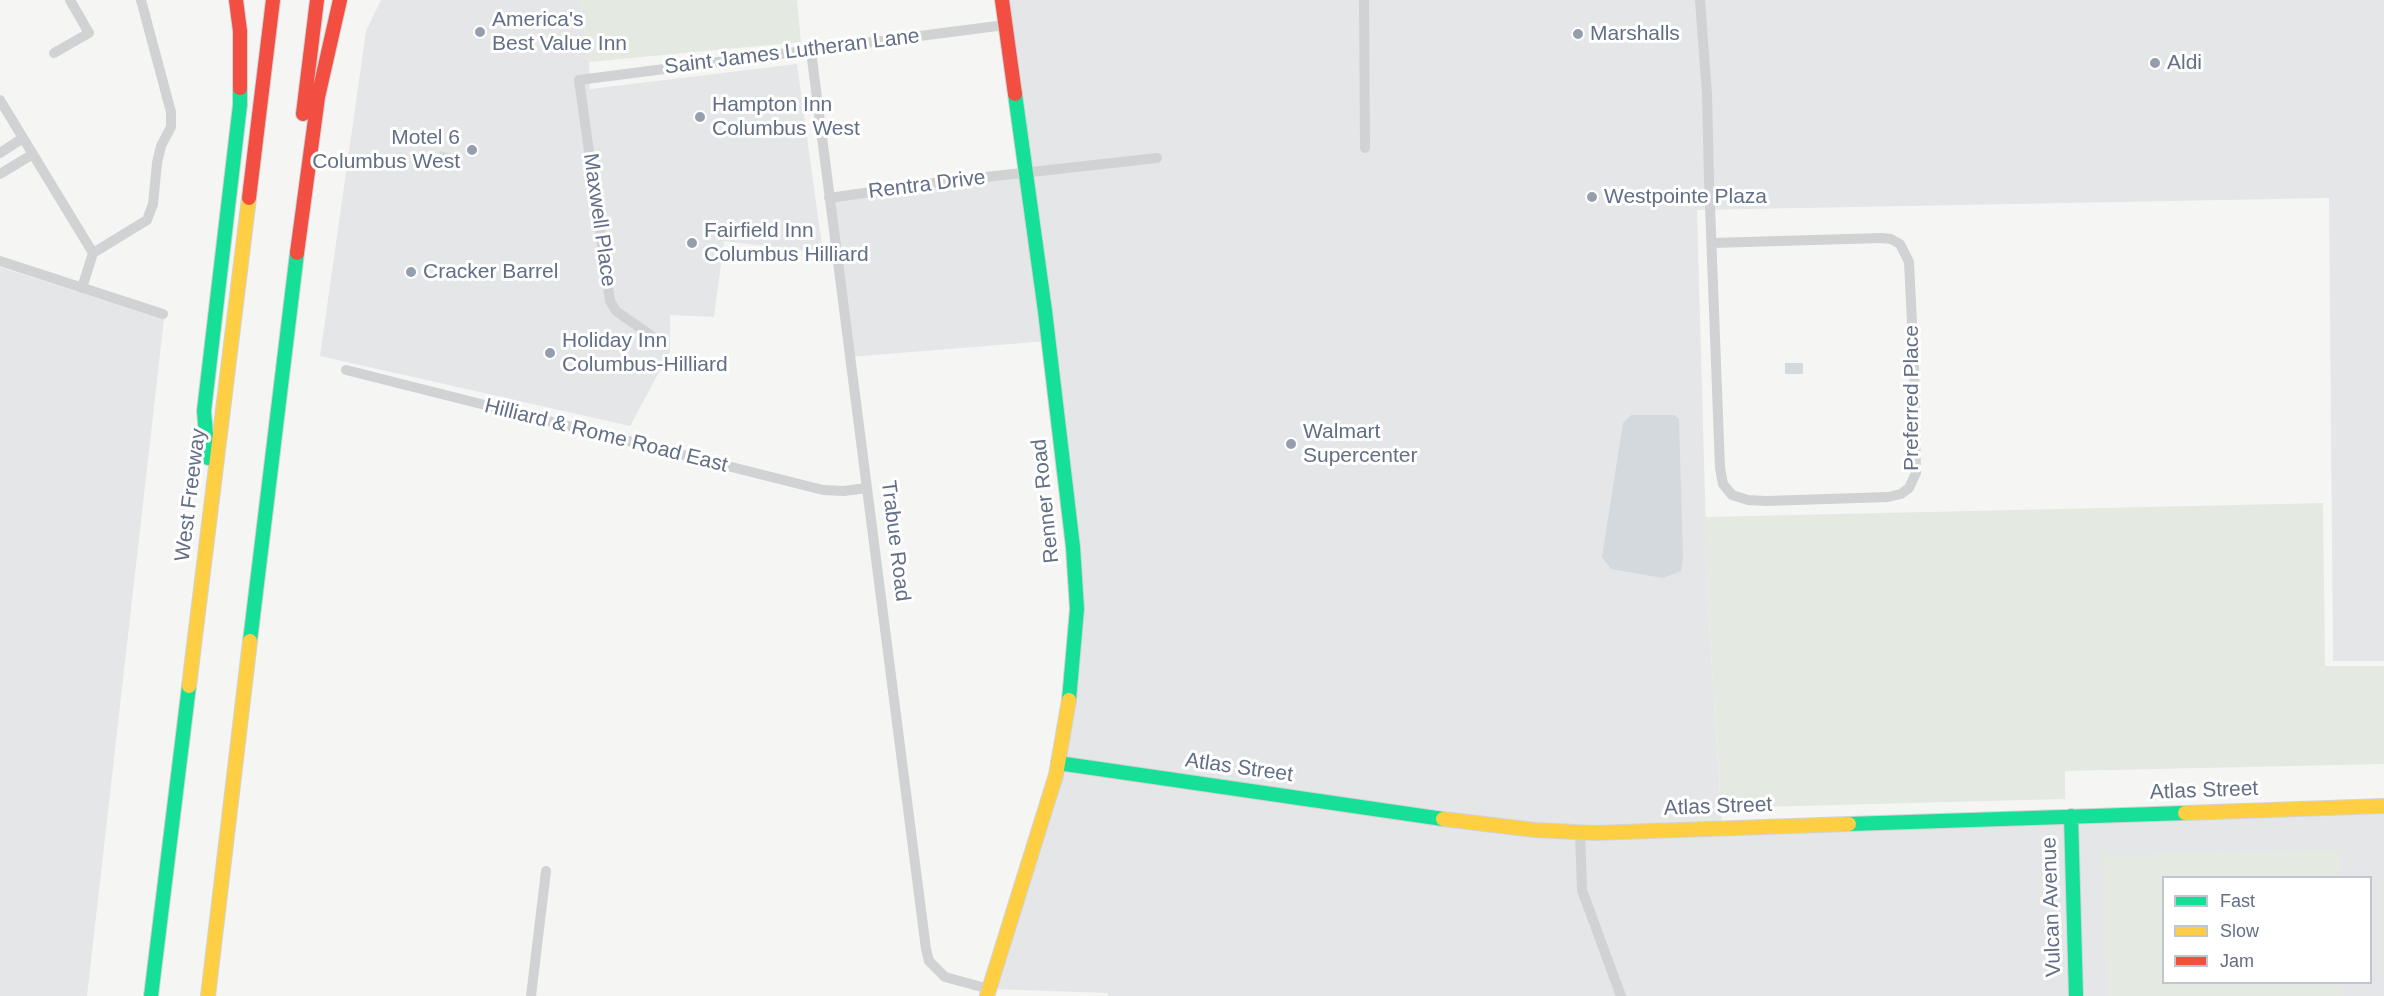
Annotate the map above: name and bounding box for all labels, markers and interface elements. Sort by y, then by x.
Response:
place label: America's Best Value Inn [492,7,627,57]
place label: Marshalls [1590,21,1680,47]
street label: Saint James Lutheran Lane [663,24,921,80]
marker: America's Best Value Inn [473,25,487,39]
marker: Marshalls [1571,27,1585,41]
place label: Aldi [2167,50,2202,76]
marker: Aldi [2148,56,2162,70]
place label: Hampton Inn Columbus West [712,92,860,142]
marker: Hampton Inn Columbus West [693,110,707,124]
place label: Motel 6 Columbus West [312,125,460,175]
marker: Motel 6 Columbus West [465,143,479,157]
street label: Maxwell Place [577,152,621,288]
street label: Rentra Drive [867,165,987,205]
place label: Westpointe Plaza [1604,184,1767,210]
marker: Westpointe Plaza [1585,190,1599,204]
place label: Fairfield Inn Columbus Hilliard [704,218,869,268]
marker: Fairfield Inn Columbus Hilliard [685,236,699,250]
place label: Cracker Barrel [423,259,558,285]
marker: Cracker Barrel [404,265,418,279]
street label: Preferred Place [1899,325,1925,471]
place label: Holiday Inn Columbus-Hilliard [562,328,728,378]
marker: Holiday Inn Columbus-Hilliard [543,346,557,360]
street label: Hilliard & Rome Road East [482,394,730,478]
place label: Walmart Supercenter [1303,419,1417,469]
street label: West Freeway [170,427,212,563]
marker: Walmart Supercenter [1284,437,1298,451]
street label: Renner Road [1027,438,1065,564]
street label: Trabue Road [875,479,915,603]
street label: Atlas Street [1184,748,1294,788]
street label: Atlas Street [2149,777,2259,805]
street label: Atlas Street [1663,793,1773,821]
street label: Vulcan Avenue [2037,837,2067,977]
legend [2162,876,2372,984]
text: Fast [2220,891,2255,911]
text: Slow [2220,921,2259,941]
text: Jam [2220,951,2254,971]

